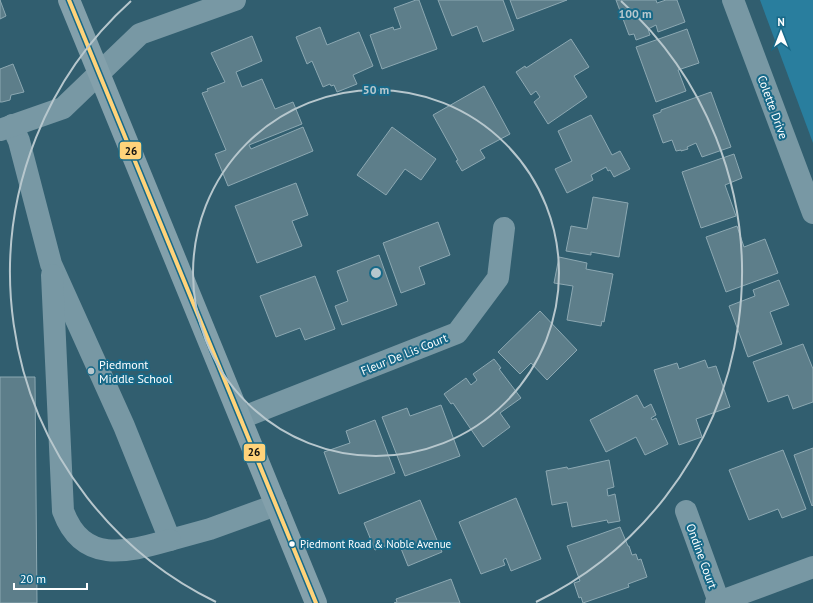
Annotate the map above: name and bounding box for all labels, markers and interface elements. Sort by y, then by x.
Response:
text: 100 m [618,6,652,21]
north arrow [761,12,801,52]
text: N [777,15,785,29]
street label: Colette Drive [755,73,791,141]
text: 50 m [363,82,389,97]
line badge: 26 [119,141,142,160]
text: 26 [125,144,137,158]
centre of rings [369,266,383,280]
street label: Fleur De Lis Court [358,330,450,378]
place label: Piedmont Middle School [99,357,173,386]
marker: Piedmont Middle School [86,366,96,376]
line badge: 26 [243,443,266,462]
text: 26 [248,445,260,459]
street label: Ondine Court [683,521,721,591]
place label: Piedmont Road & Noble Avenue [300,537,452,551]
marker: Piedmont Road & Noble Avenue [287,539,297,549]
scale bar [14,565,87,591]
text: 20 m [20,571,46,586]

